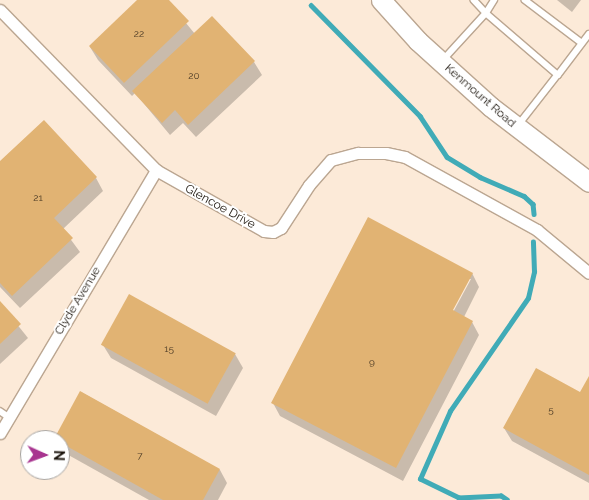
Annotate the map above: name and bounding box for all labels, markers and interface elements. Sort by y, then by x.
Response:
house number: 22 [134,28,144,40]
street label: Kenmount Road [442,61,518,131]
house number: 20 [188,70,200,82]
street label: Glencoe Drive [182,182,258,232]
house number: 21 [33,192,43,204]
street label: Clyde Avenue [52,264,104,338]
house number: 15 [164,343,174,355]
house number: 9 [369,356,375,368]
house number: 5 [548,404,554,416]
north arrow [20,430,70,480]
text: N [51,450,67,461]
house number: 7 [137,450,143,462]

